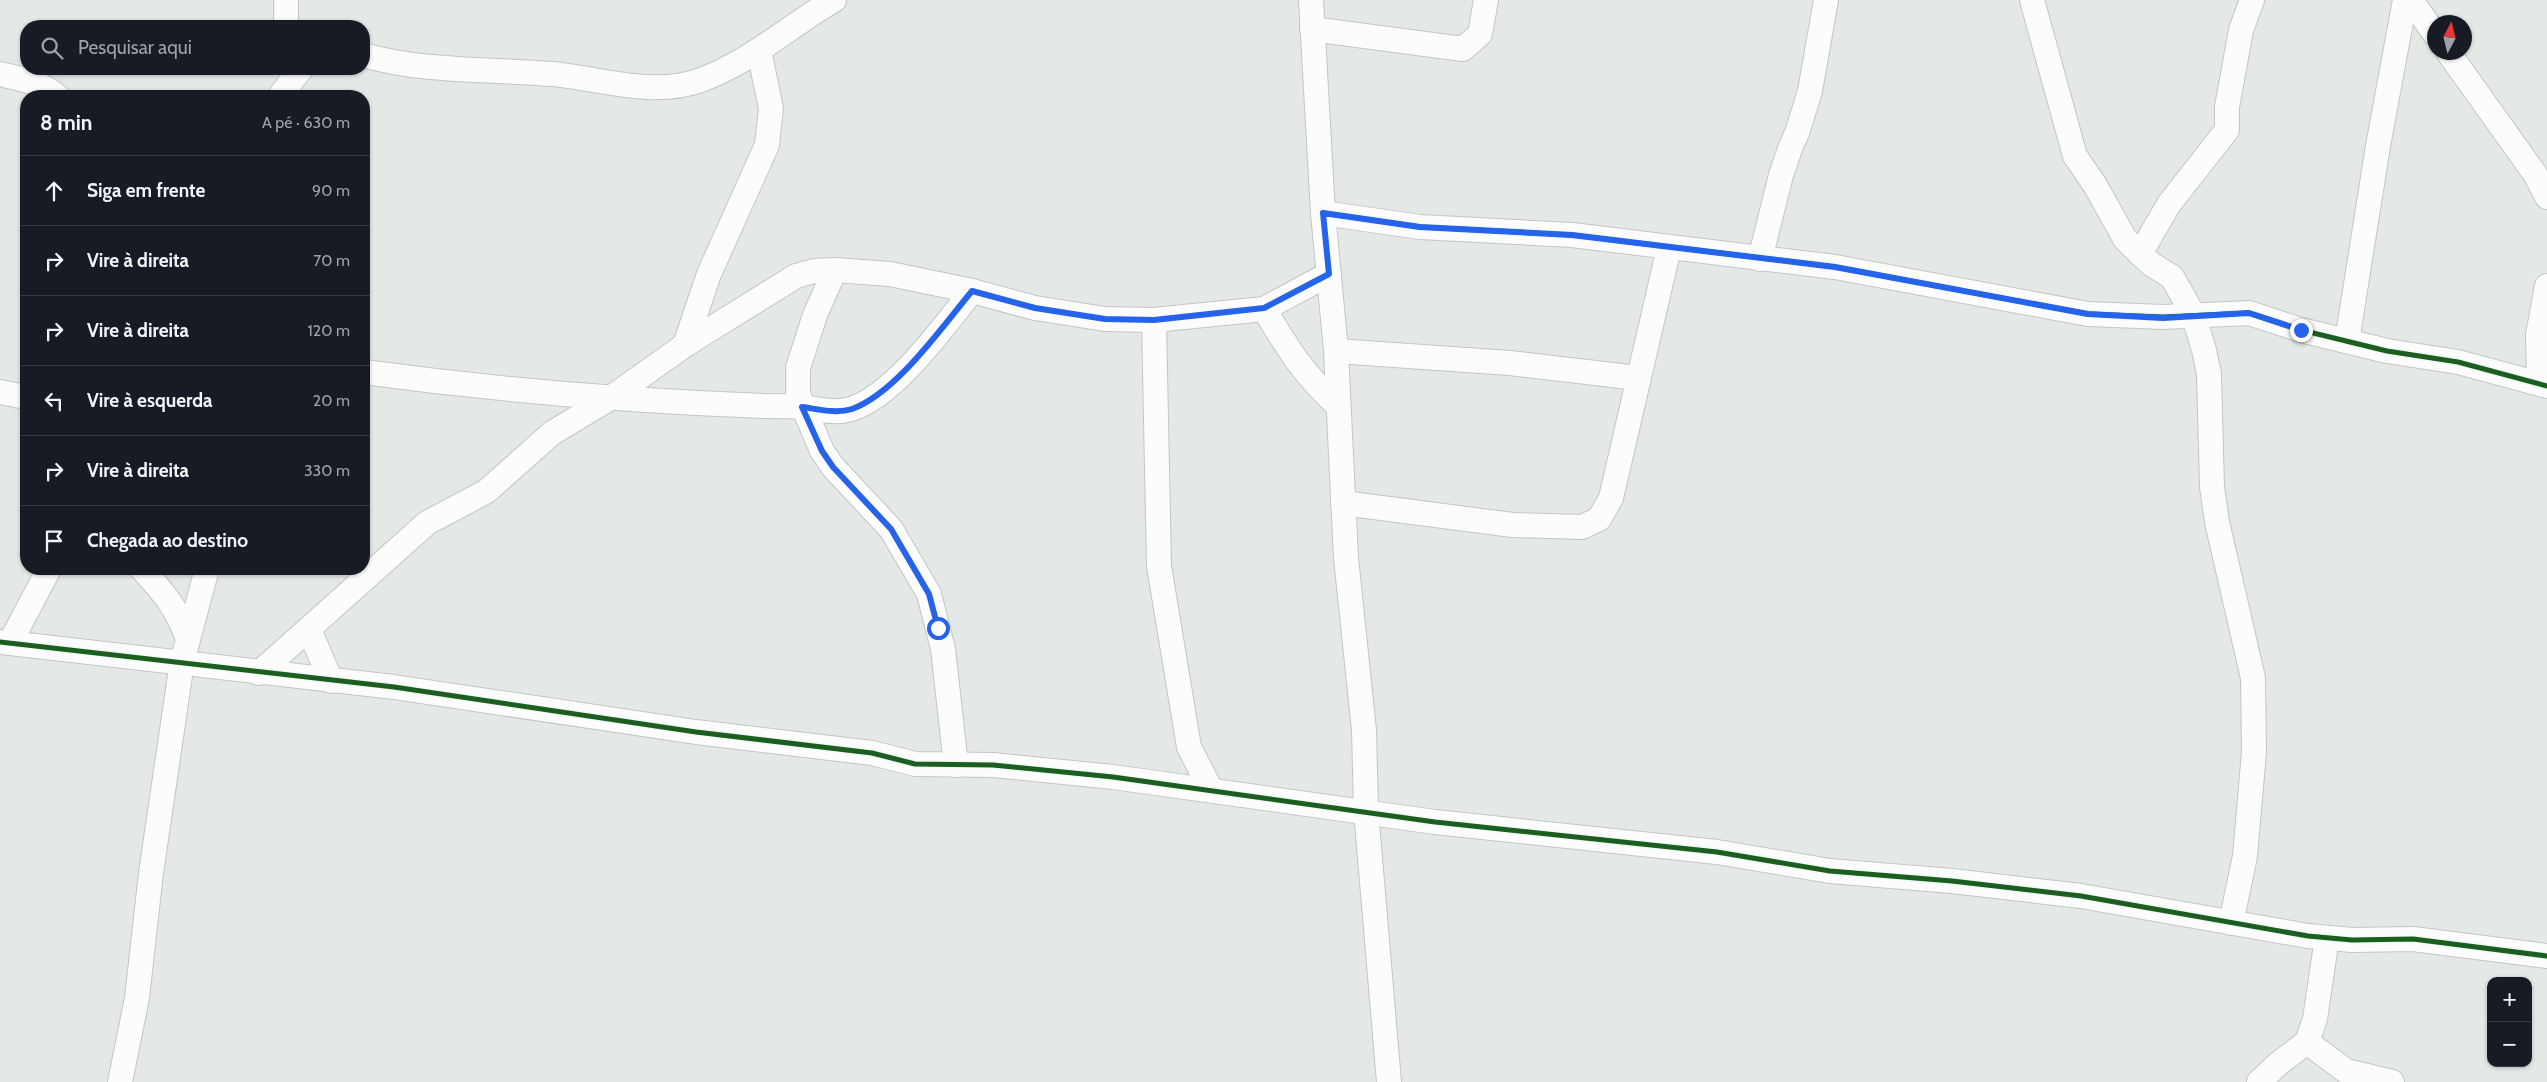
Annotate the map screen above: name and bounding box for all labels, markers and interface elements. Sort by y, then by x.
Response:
north arrow [2427,15,2472,60]
search box [20,20,370,75]
icon: search [38,34,66,62]
text: Pesquisar aqui [78,36,192,59]
text: 8 min [40,110,92,135]
text: A pé · 630 m [262,113,350,132]
icon: ahead [40,177,68,205]
text: Siga em frente [87,179,205,202]
text: 90 m [312,181,350,200]
icon: right [40,247,68,275]
text: Vire à direita [87,249,189,272]
text: 70 m [313,251,350,270]
icon: right [40,317,68,345]
text: Vire à direita [87,319,189,342]
route end [2290,319,2313,342]
text: 120 m [308,321,350,340]
icon: left [40,387,68,415]
text: Vire à esquerda [87,389,213,412]
text: 20 m [313,391,350,410]
icon: right [40,457,68,485]
text: Vire à direita [87,459,189,482]
text: 330 m [304,461,350,480]
icon: arrive [40,527,68,555]
text: Chegada ao destino [87,529,248,552]
route start [927,617,950,640]
map controls [2487,977,2532,1067]
button: + [2487,977,2532,1022]
button: − [2487,1022,2532,1067]

